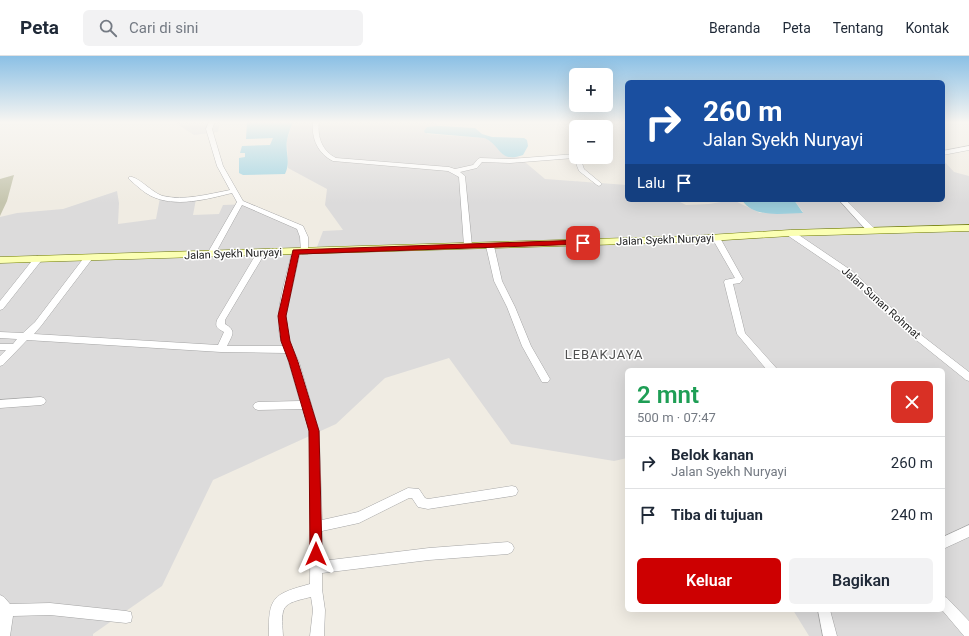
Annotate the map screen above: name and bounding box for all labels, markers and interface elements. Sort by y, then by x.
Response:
search box [83,10,363,46]
text: Peta [20,16,59,39]
icon: search [97,17,119,39]
text: Cari di sini [129,19,199,37]
text: Beranda [709,20,760,36]
text: Peta [782,20,811,36]
text: Tentang [833,20,883,36]
text: Kontak [905,20,949,36]
map controls [569,68,613,164]
button: + [569,68,613,112]
text: 260 m [703,95,782,128]
icon: right [637,96,689,148]
button: − [569,120,613,164]
text: Jalan Syekh Nuryayi [703,129,863,150]
icon: arrive [673,172,695,194]
text: Lalu [637,174,665,192]
pin [566,226,600,260]
icon: arrive [572,232,594,254]
street label: Jalan Syekh Nuryayi [616,232,714,248]
street label: Jalan Syekh Nuryayi [184,246,282,262]
street label: Jalan Sunan Rohmat [839,264,923,342]
district label: LEBAKJAYA [565,347,643,362]
text: 2 mnt [637,381,699,409]
button: close [891,381,933,423]
text: 500 m · 07:47 [637,410,716,425]
text: Belok kanan [671,446,754,464]
icon: right [637,452,659,474]
text: 260 m [891,454,933,472]
text: Jalan Syekh Nuryayi [671,464,787,479]
icon: arrive [637,504,659,526]
text: Tiba di tujuan [671,506,763,524]
text: 240 m [891,506,933,524]
position arrow [295,533,337,575]
button: Keluar [637,558,781,604]
button: Bagikan [789,558,933,604]

